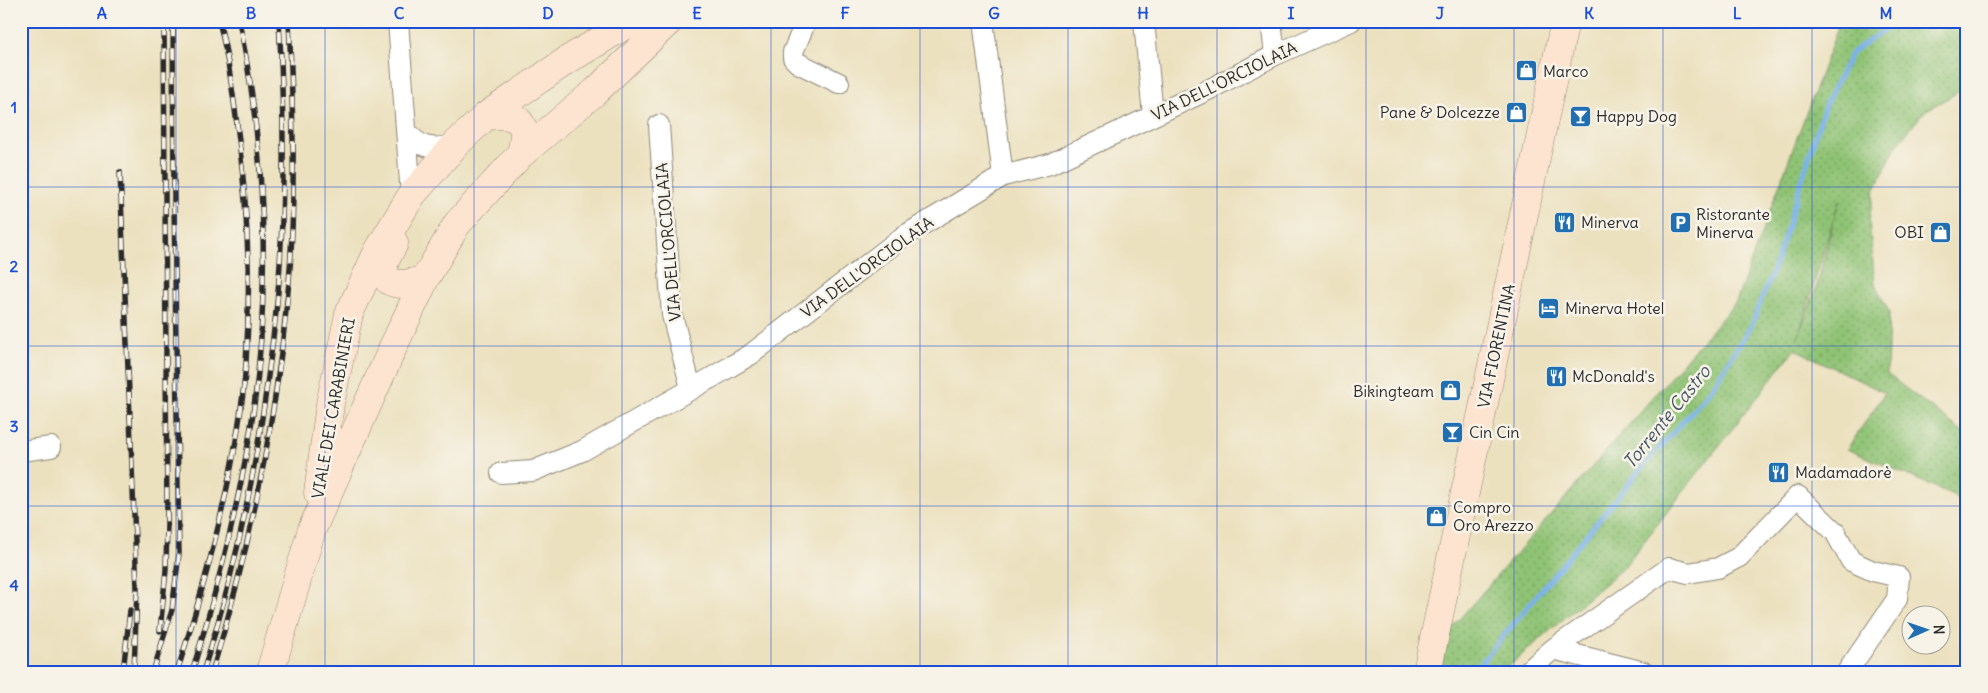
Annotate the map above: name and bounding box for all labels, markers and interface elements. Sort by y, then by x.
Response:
text: A [97,3,107,23]
text: B [246,3,257,23]
text: C [394,3,405,23]
text: D [542,3,554,23]
text: E [692,3,702,23]
text: F [840,3,850,23]
text: G [988,3,1000,23]
text: H [1137,3,1149,23]
text: I [1288,3,1295,23]
text: J [1436,3,1445,23]
text: K [1584,3,1594,23]
text: L [1733,3,1742,23]
text: M [1880,3,1893,23]
street label: VIA DELL'ORCIOLAIA [1148,37,1300,125]
shop icon: Marco [1515,59,1539,83]
place label: Marco [1543,61,1588,81]
text: 1 [11,97,17,117]
shop icon: Pane & Dolcezze [1504,100,1528,124]
place label: Pane & Dolcezze [1380,102,1500,122]
bar icon: Happy Dog [1568,104,1592,128]
place label: Happy Dog [1596,106,1677,126]
street label: VIA DELL'ORCIOLAIA [651,162,685,322]
place label: Ristorante Minerva [1696,204,1770,242]
restaurant icon: Minerva [1553,210,1577,234]
parking icon: Ristorante Minerva [1668,211,1692,235]
street label: VIA DELL'ORCIOLAIA [797,212,937,322]
place label: Minerva [1581,212,1639,232]
shop icon: OBI [1928,220,1952,244]
place label: OBI [1894,222,1924,242]
text: 2 [10,256,19,276]
street label: VIA FIORENTINA [1473,282,1519,410]
hotel icon: Minerva Hotel [1537,296,1561,320]
place label: Minerva Hotel [1565,298,1664,318]
street label: VIALE DEI CARABINIERI [307,316,359,500]
water label: Torrente Castro [1618,360,1716,473]
restaurant icon: McDonald's [1544,364,1568,388]
place label: McDonald's [1572,366,1655,386]
shop icon: Bikingteam [1438,379,1462,403]
place label: Bikingteam [1353,381,1434,401]
text: 3 [9,416,19,436]
bar icon: Cin Cin [1441,420,1465,444]
place label: Cin Cin [1469,422,1520,442]
restaurant icon: Madamadorè [1767,460,1791,484]
place label: Madamadorè [1795,462,1892,482]
place label: Compro Oro Arezzo [1453,497,1534,535]
shop icon: Compro Oro Arezzo [1425,504,1449,528]
text: 4 [9,575,19,595]
north arrow [1900,606,1950,656]
text: N [1930,624,1948,635]

